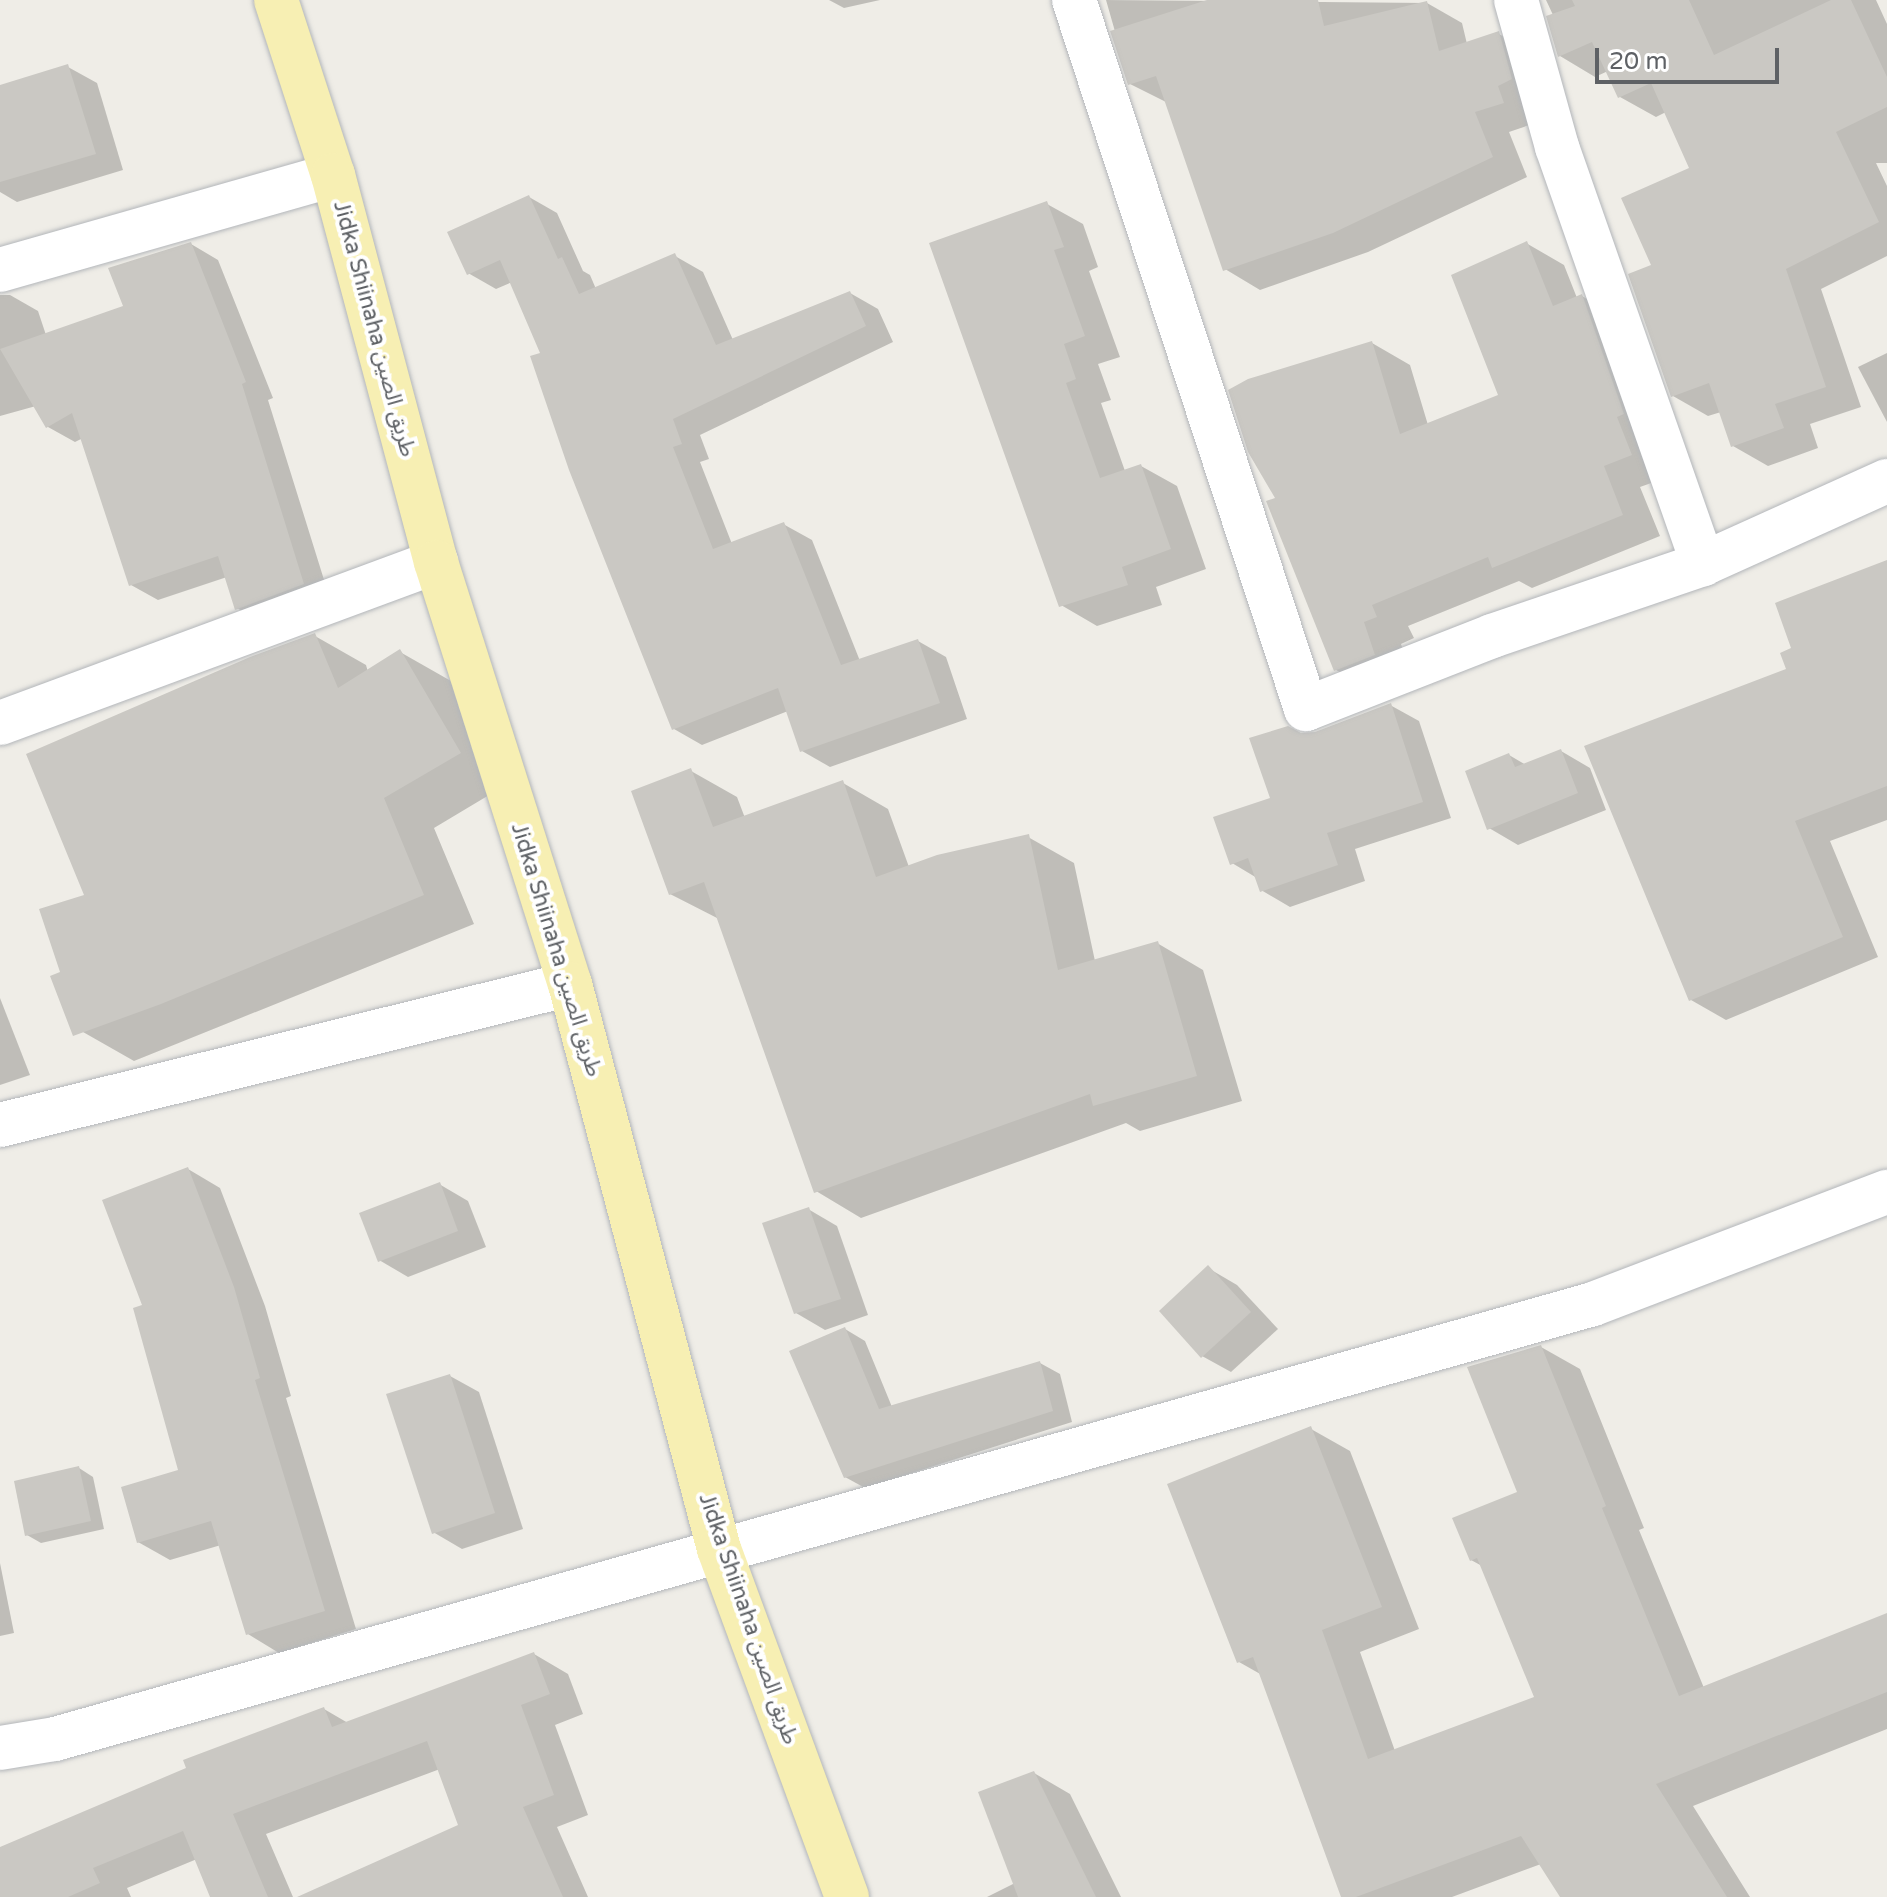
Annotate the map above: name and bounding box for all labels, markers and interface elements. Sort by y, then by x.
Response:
scale bar [1599,32,1783,82]
text: 20 m [1609,47,1667,76]
street label: Jidka Shiinaha طريق الصين [327,198,421,460]
street label: Jidka Shiinaha طريق الصين [505,820,607,1080]
street label: Jidka Shiinaha طريق الصين [693,1490,803,1748]

